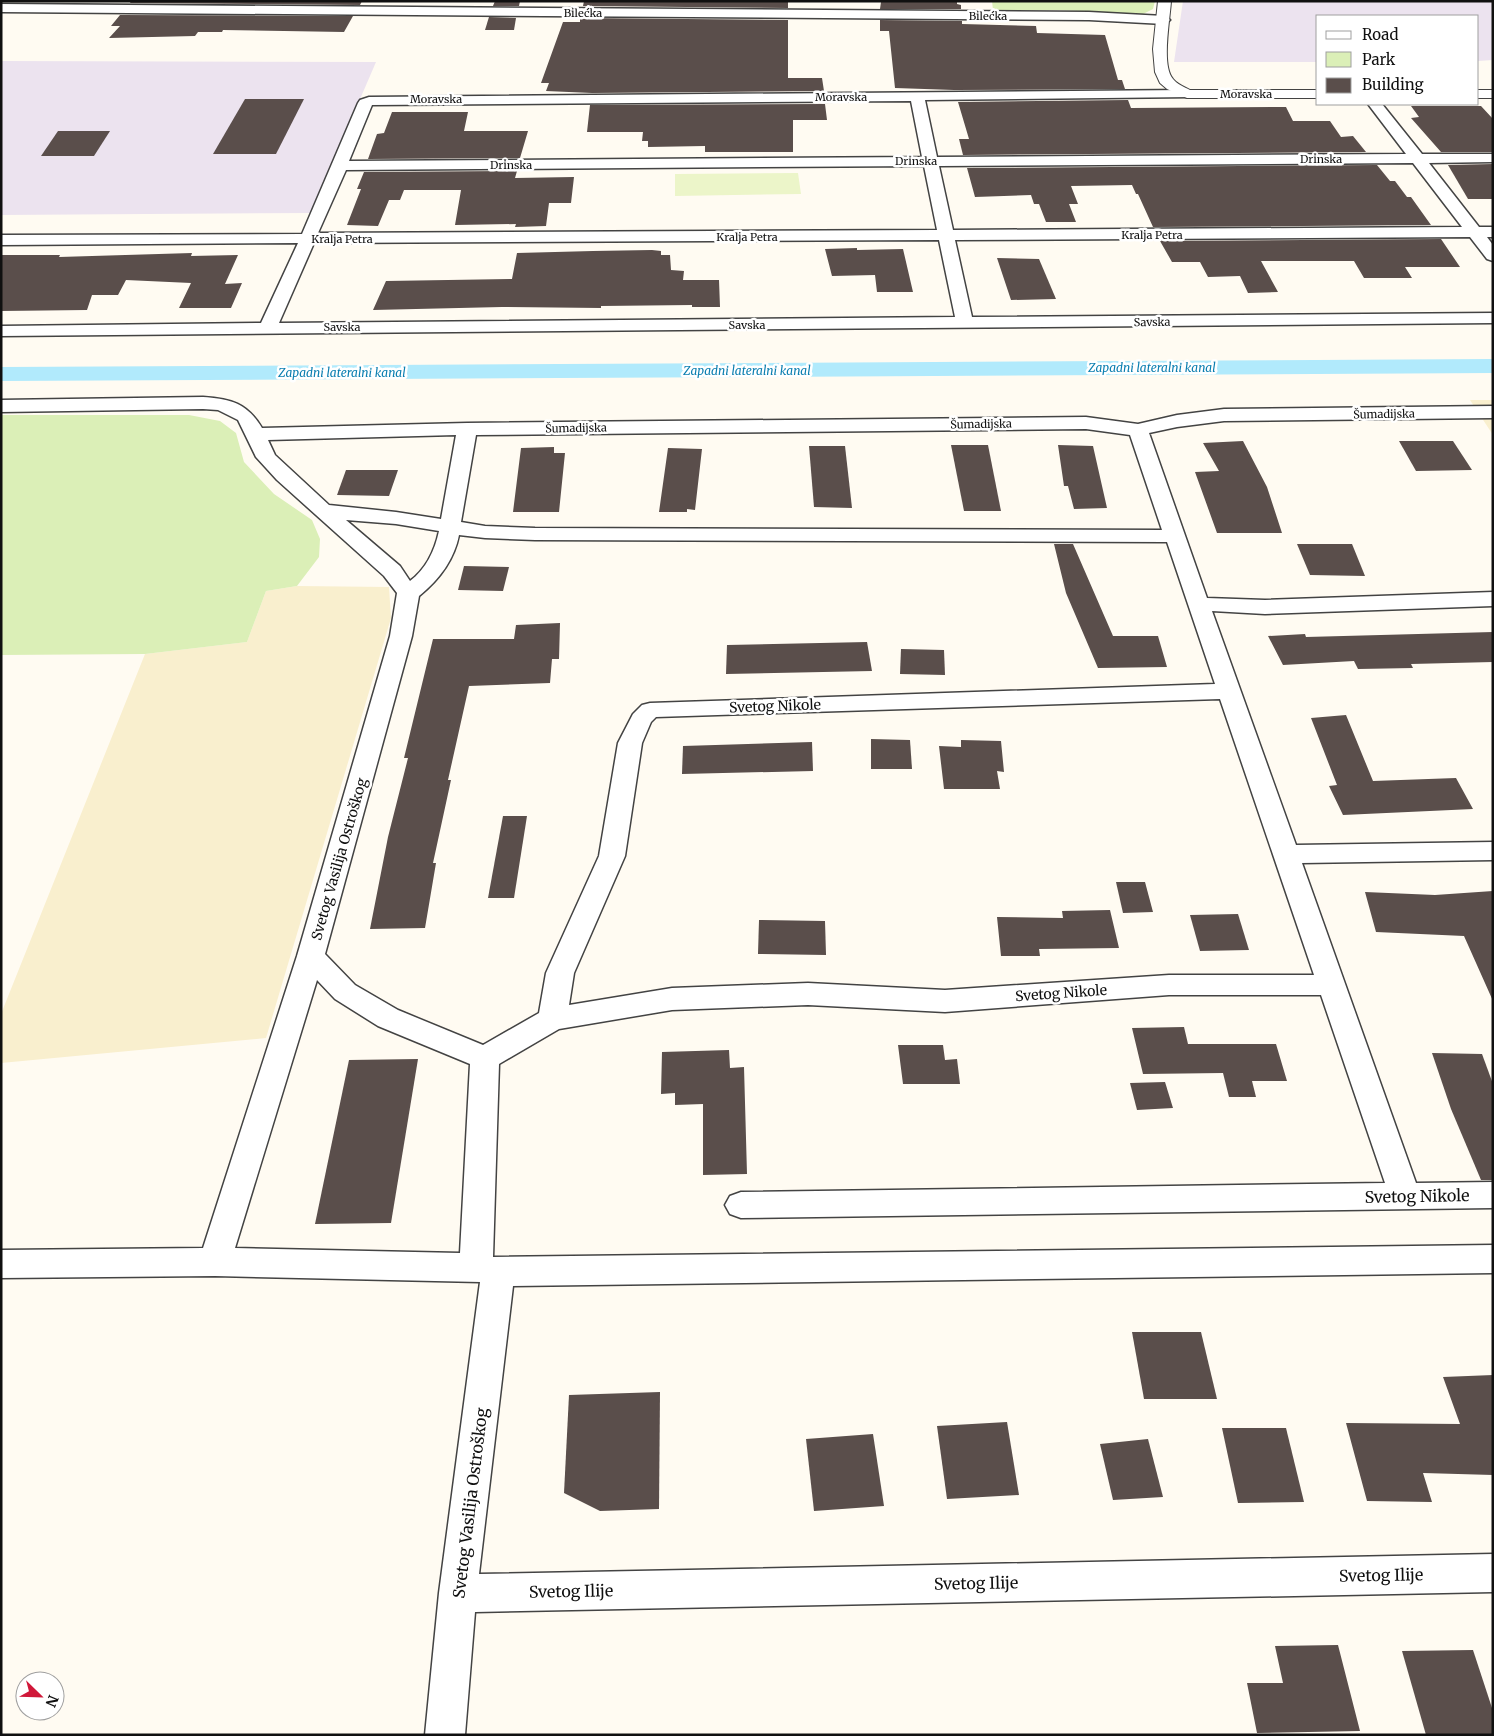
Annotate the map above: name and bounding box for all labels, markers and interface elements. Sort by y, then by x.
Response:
street label: Bilećka [564,6,602,20]
street label: Bilećka [969,9,1007,23]
legend [1316,15,1479,105]
text: Road [1362,25,1398,44]
text: Park [1362,50,1396,69]
text: Building [1362,75,1424,94]
street label: Moravska [1220,87,1272,101]
street label: Moravska [815,90,867,104]
street label: Moravska [410,92,462,106]
street label: Drinska [1300,152,1342,166]
street label: Drinska [895,154,937,168]
street label: Drinska [490,158,532,172]
street label: Kralja Petra [1121,228,1183,242]
street label: Kralja Petra [716,230,778,244]
street label: Kralja Petra [311,232,373,246]
street label: Savska [1133,315,1171,329]
street label: Savska [729,318,765,332]
street label: Savska [324,320,360,334]
water label: Zapadni lateralni kanal [1087,360,1216,375]
water label: Zapadni lateralni kanal [682,363,811,378]
water label: Zapadni lateralni kanal [277,365,406,380]
street label: Šumadijska [1353,406,1415,422]
street label: Šumadijska [950,416,1012,432]
street label: Šumadijska [545,420,607,436]
street label: Svetog Nikole [729,695,821,717]
street label: Svetog Vasilija Ostroškog [307,775,371,942]
street label: Svetog Nikole [1015,981,1107,1005]
street label: Svetog Nikole [1364,1185,1470,1207]
street label: Svetog Vasilija Ostroškog [448,1406,492,1600]
street label: Svetog Ilije [1339,1564,1423,1586]
street label: Svetog Ilije [934,1572,1018,1594]
street label: Svetog Ilije [529,1580,613,1602]
north arrow [15,1671,65,1721]
text: N [42,1692,62,1710]

